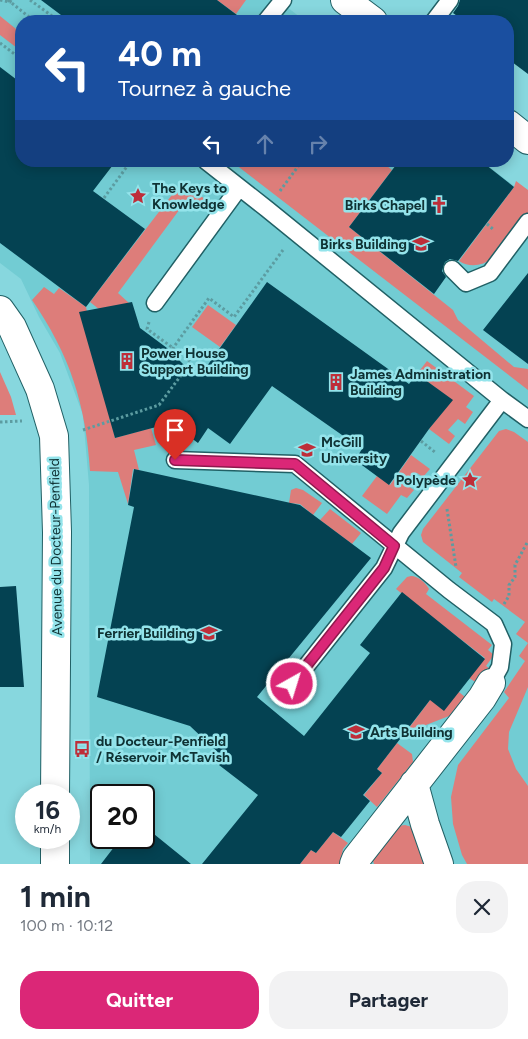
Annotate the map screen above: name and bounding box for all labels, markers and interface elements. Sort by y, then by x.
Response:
text: 40 m [118,33,202,75]
icon: left [35,35,100,100]
text: Tournez à gauche [118,75,291,102]
icon: left [198,130,226,158]
icon: ahead [251,130,279,158]
icon: right [304,130,332,158]
place label: The Keys to Knowledge [152,180,227,213]
place icon: The Keys to Knowledge [128,186,148,206]
church icon: Birks Chapel [429,195,449,215]
place label: Birks Chapel [345,197,425,214]
school or university icon: Birks Building [411,234,431,254]
place label: Birks Building [320,236,407,253]
place label: Power House Support Building [141,345,249,378]
building icon: Power House Support Building [117,351,137,371]
place label: James Administration Building [350,366,491,399]
building icon: James Administration Building [326,372,346,392]
pin [154,409,196,460]
icon: arrive [161,416,189,444]
place label: McGill University [321,434,388,467]
school or university icon: McGill University [297,440,317,460]
street label: Avenue du Docteur-Penfield [46,458,66,636]
place icon: Polypède [460,470,480,490]
place label: Polypède [396,472,456,489]
school or university icon: Ferrier Building [199,623,219,643]
place label: Ferrier Building [97,625,195,642]
position arrow [265,657,317,709]
school or university icon: Arts Building [346,722,366,742]
place label: Arts Building [370,724,453,741]
place label: du Docteur-Penfield / Réservoir McTavish [96,733,230,766]
bus stop icon: du Docteur-Penfield / Réservoir McTavish [72,739,92,759]
speed limit sign: 20 [90,784,155,849]
text: 16 [35,795,60,825]
text: km/h [34,822,61,836]
text: 1 min [20,878,91,915]
button: close [456,881,508,933]
text: 100 m · 10:12 [20,916,113,935]
button: Quitter [20,971,259,1029]
button: Partager [269,971,508,1029]

